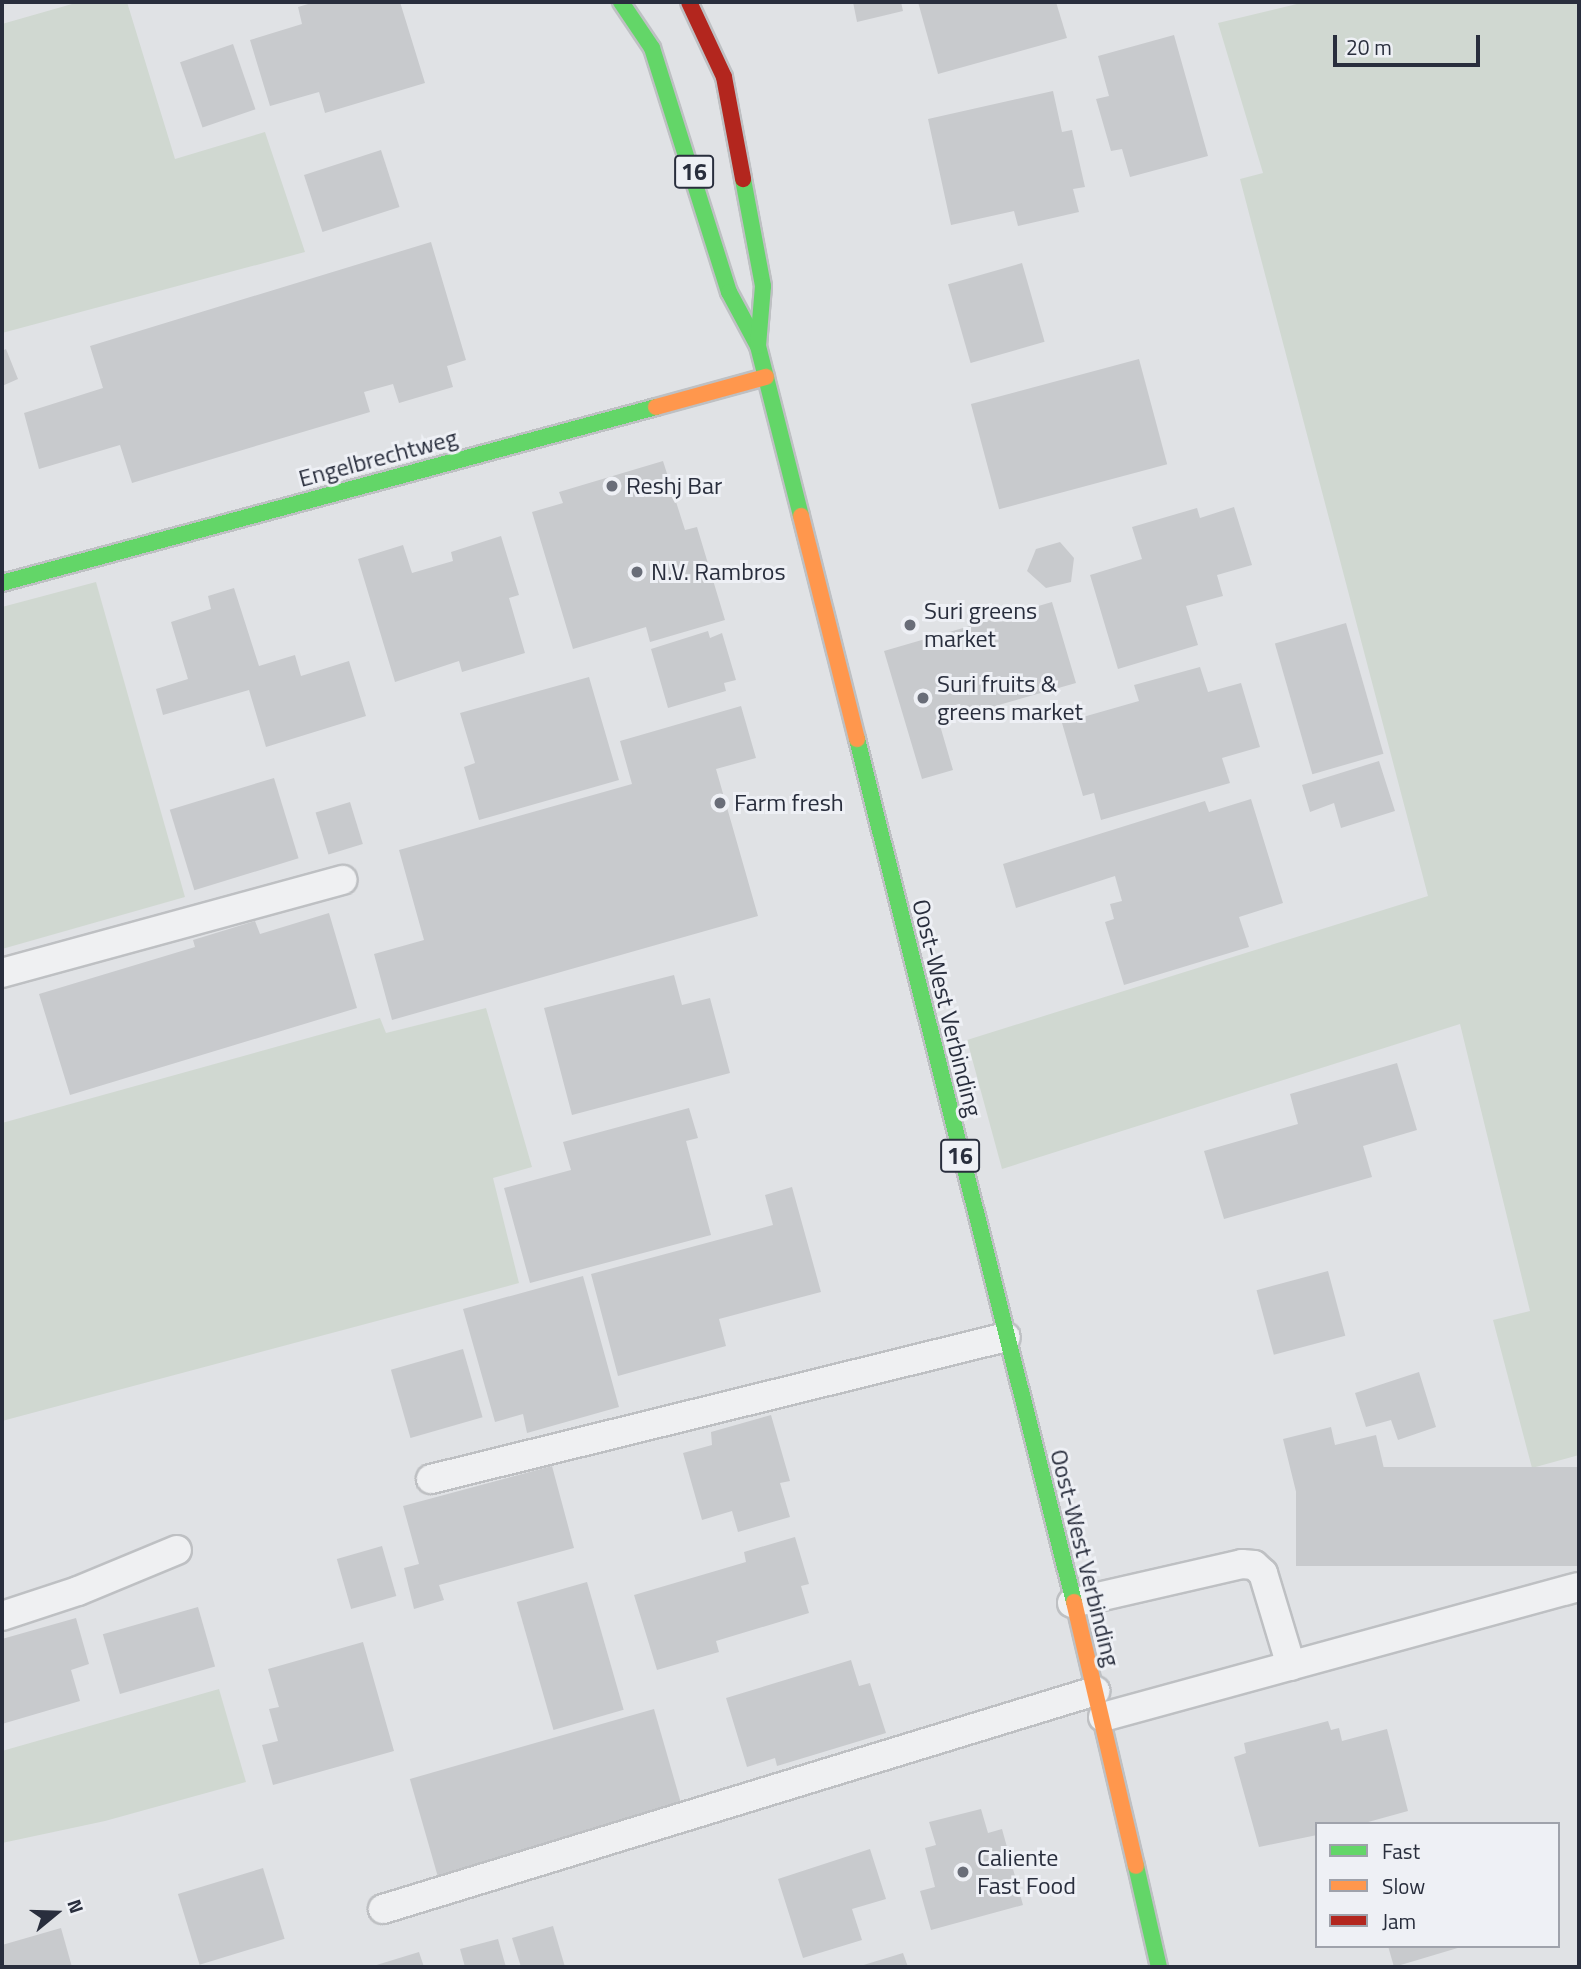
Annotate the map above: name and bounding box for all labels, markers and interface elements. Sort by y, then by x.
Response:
scale bar [1336,21,1483,65]
text: 20 m [1346,31,1392,63]
road number: 16 [673,153,715,192]
street label: Engelbrechtweg [295,423,461,493]
place label: Reshj Bar [626,472,722,500]
marker: Reshj Bar [604,478,620,494]
place label: N.V. Rambros [651,558,786,586]
marker: N.V. Rambros [629,564,645,580]
place label: Suri greens market [924,597,1037,653]
marker: Suri greens market [902,617,918,633]
place label: Suri fruits & greens market [937,670,1083,726]
marker: Suri fruits & greens market [915,690,931,706]
place label: Farm fresh [734,789,844,817]
marker: Farm fresh [712,795,728,811]
street label: Oost-West Verbinding [906,896,988,1120]
road number: 16 [939,1136,981,1176]
street label: Oost-West Verbinding [1044,1446,1126,1670]
legend [1315,1822,1560,1948]
text: Fast [1382,1835,1420,1867]
place label: Caliente Fast Food [977,1844,1076,1900]
marker: Caliente Fast Food [955,1864,971,1880]
text: Slow [1382,1870,1425,1902]
north arrow [21,1878,91,1948]
text: N [60,1895,92,1917]
text: Jam [1382,1905,1416,1937]

